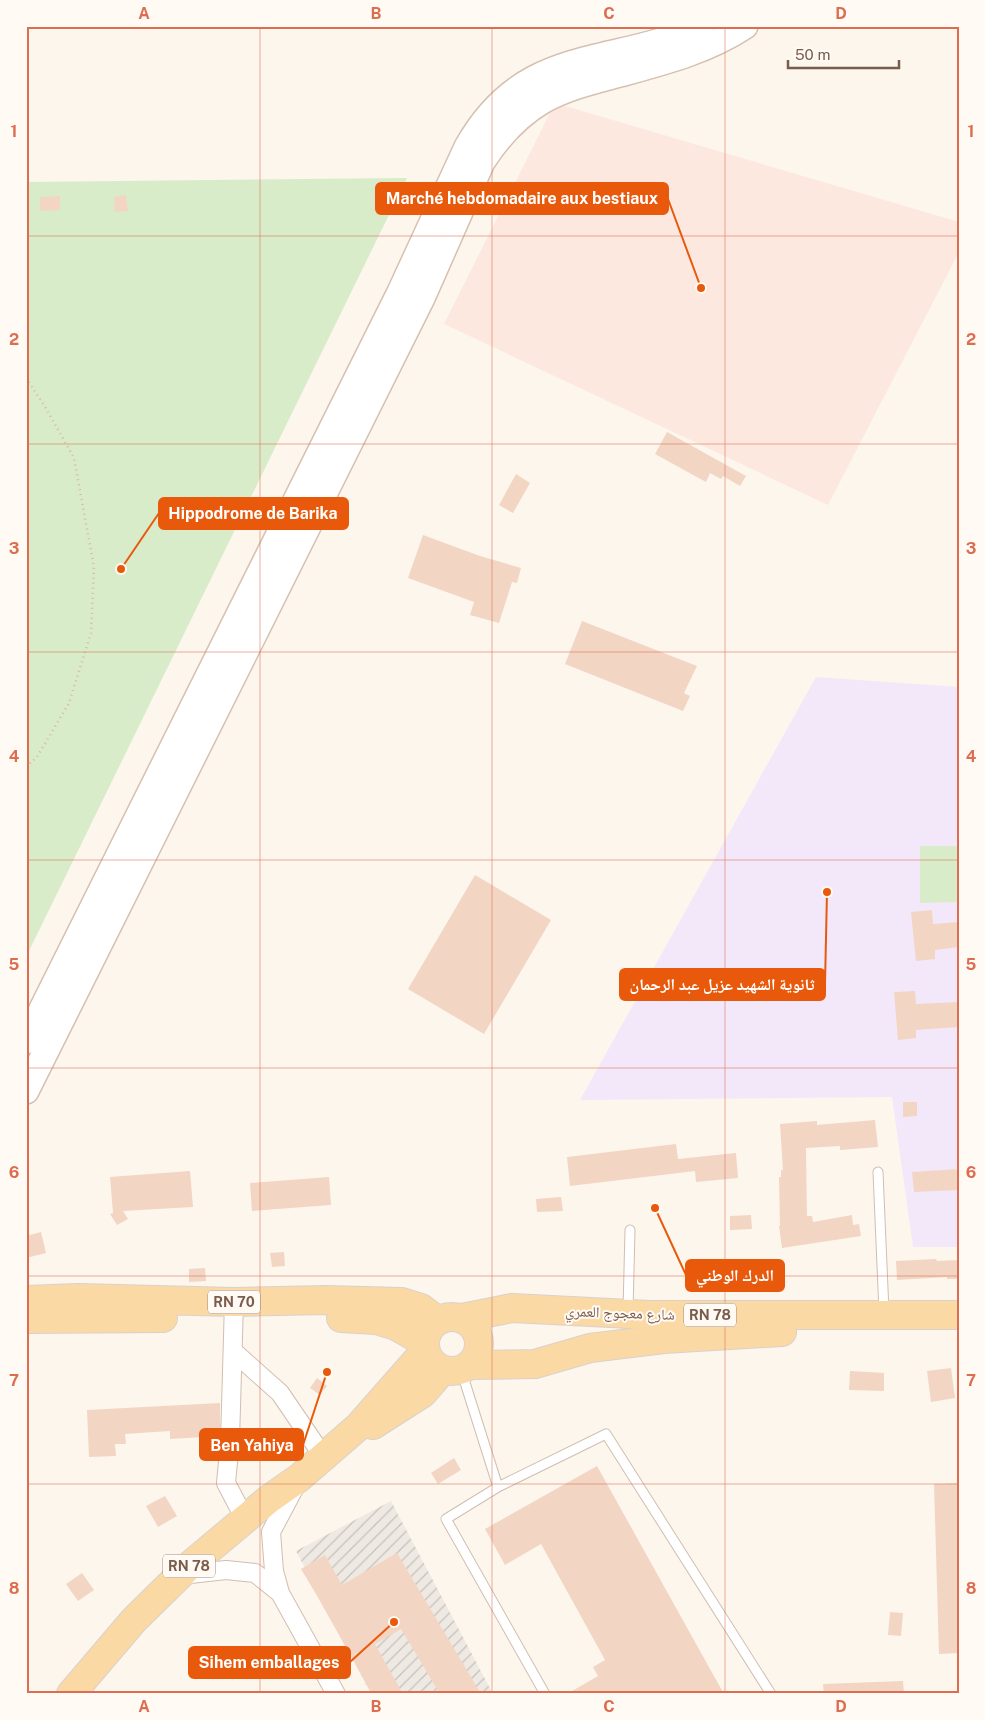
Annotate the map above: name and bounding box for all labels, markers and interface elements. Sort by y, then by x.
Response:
text: A [138,4,150,23]
text: B [371,4,382,23]
text: C [603,4,615,23]
text: D [835,4,847,23]
scale bar [788,38,899,70]
text: 50 m [795,46,830,63]
text: 1 [11,122,17,141]
text: 1 [968,122,974,141]
callout: Marché hebdomadaire aux bestiaux [376,183,668,214]
text: Marché hebdomadaire aux bestiaux [386,189,659,208]
text: 2 [9,330,19,349]
text: 2 [966,330,976,349]
callout: Hippodrome de Barika [159,498,348,529]
text: Hippodrome de Barika [168,504,338,523]
text: 3 [9,539,19,558]
text: 3 [966,539,976,558]
text: 4 [9,747,20,766]
text: 4 [966,747,977,766]
text: 5 [9,955,20,974]
text: 5 [966,955,977,974]
callout: ثانوية الشهيد عزيل عبد الرحمان [620,969,825,1000]
text: ثانوية الشهيد عزيل عبد الرحمان [630,975,815,994]
text: 6 [9,1163,19,1182]
text: 6 [966,1163,976,1182]
callout: الدرك الوطني [686,1260,784,1291]
text: الدرك الوطني [696,1266,774,1288]
road number: RN 70 [208,1290,260,1314]
street label: شارع معجوج العمري [565,1302,675,1327]
road number: RN 78 [684,1304,736,1326]
text: 7 [9,1371,19,1390]
text: 7 [966,1371,976,1390]
callout: Ben Yahiya [200,1429,303,1460]
text: Ben Yahiya [210,1436,294,1455]
road number: RN 78 [163,1554,215,1578]
text: 8 [9,1579,20,1598]
text: 8 [966,1579,977,1598]
callout: Sihem emballages [189,1647,350,1678]
text: Sihem emballages [199,1653,339,1672]
text: A [138,1697,150,1716]
text: B [371,1697,382,1716]
text: C [603,1697,615,1716]
text: D [835,1697,847,1716]

